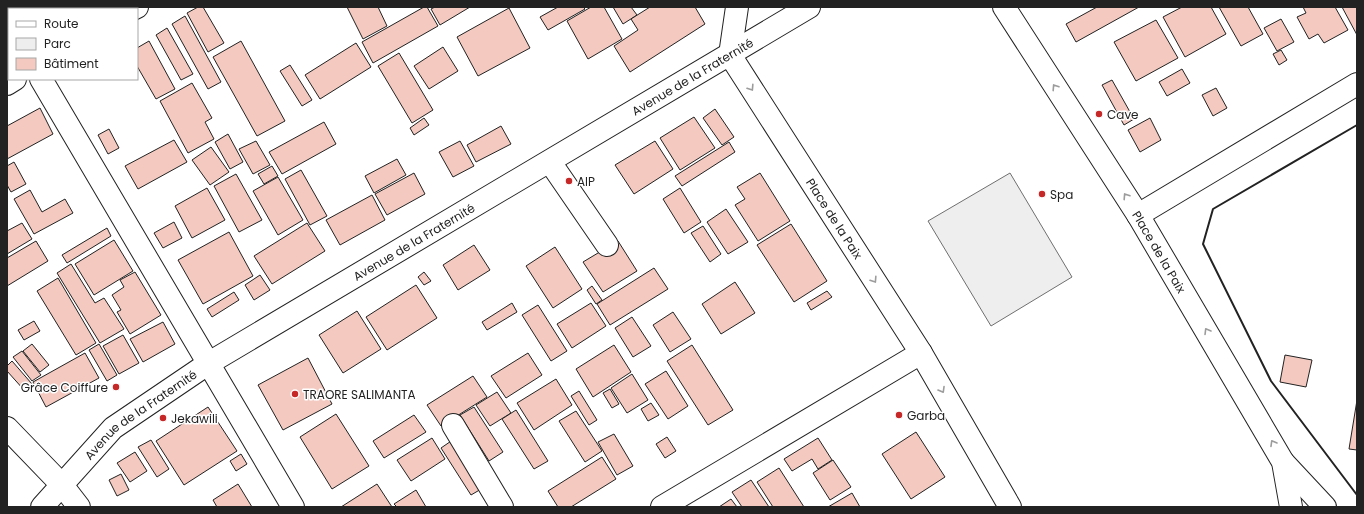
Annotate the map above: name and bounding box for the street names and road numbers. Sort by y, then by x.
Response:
street label: Avenue de la Fraternité [628,34,756,119]
street label: Place de la Paix [802,175,867,262]
street label: Avenue de la Fraternité [349,199,478,284]
street label: Place de la Paix [1129,207,1191,296]
street label: Avenue de la Fraternité [80,365,200,463]

